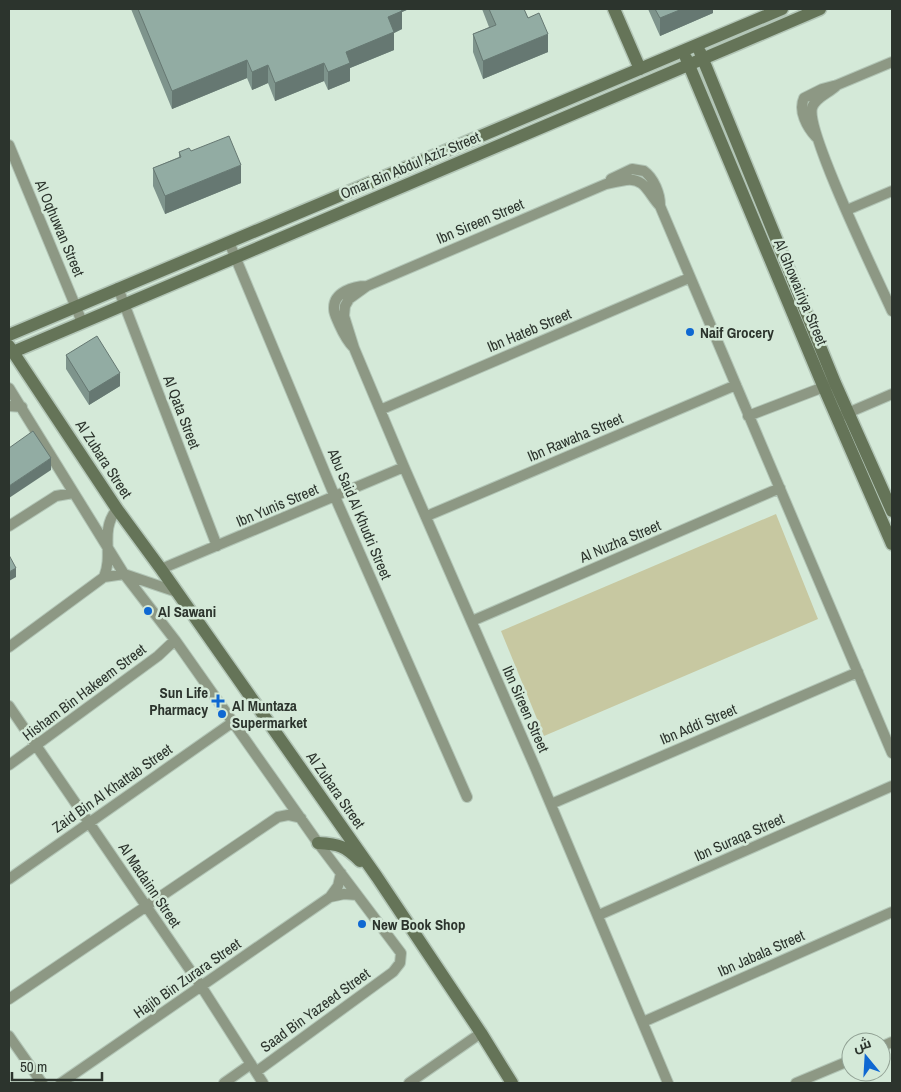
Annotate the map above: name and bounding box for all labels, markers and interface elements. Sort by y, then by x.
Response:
street label: Omar Bin Abdul Aziz Street [337,126,484,204]
street label: Al Oqhuwan Street [30,175,90,280]
street label: Ibn Sireen Street [433,193,527,249]
street label: Al Ghowairiya Street [769,235,833,349]
street label: Ibn Hateb Street [484,303,575,357]
place label: Naif Grocery [700,322,774,343]
marker: Naif Grocery [684,326,696,338]
street label: Al Qata Street [158,371,206,452]
street label: Ibn Rawaha Street [524,407,627,467]
street label: Al Zubara Street [70,415,138,503]
street label: Abu Said Al Khudri Street [323,444,397,583]
street label: Ibn Yunis Street [233,478,322,532]
street label: Al Nuzha Street [575,514,664,568]
place label: Al Sawani [158,601,216,622]
marker: Al Sawani [142,605,154,617]
street label: Hisham Bin Hakeem Street [18,638,151,745]
street label: Ibn Sireen Street [497,662,555,756]
place label: Sun Life Pharmacy [149,682,208,720]
marker: Sun Life Pharmacy [212,695,224,707]
place label: Al Muntaza Supermarket [232,695,307,733]
street label: Ibn Addi Street [656,698,740,750]
marker: Al Muntaza Supermarket [216,708,228,720]
street label: Zaid Bin Al Khattab Street [48,738,177,837]
street label: Al Zubara Street [301,746,371,833]
street label: Ibn Suraqa Street [691,808,788,866]
street label: Al Madainn Street [113,837,187,932]
place label: New Book Shop [372,914,466,935]
marker: New Book Shop [356,918,368,930]
street label: Ibn Jabala Street [714,924,808,982]
street label: Hajib Bin Zurara Street [129,933,245,1023]
street label: Saad Bin Yazeed Street [256,963,375,1057]
north arrow [841,1032,891,1082]
text: ش [851,1033,873,1056]
scale bar [12,1050,102,1082]
text: 50 m [20,1056,47,1077]

